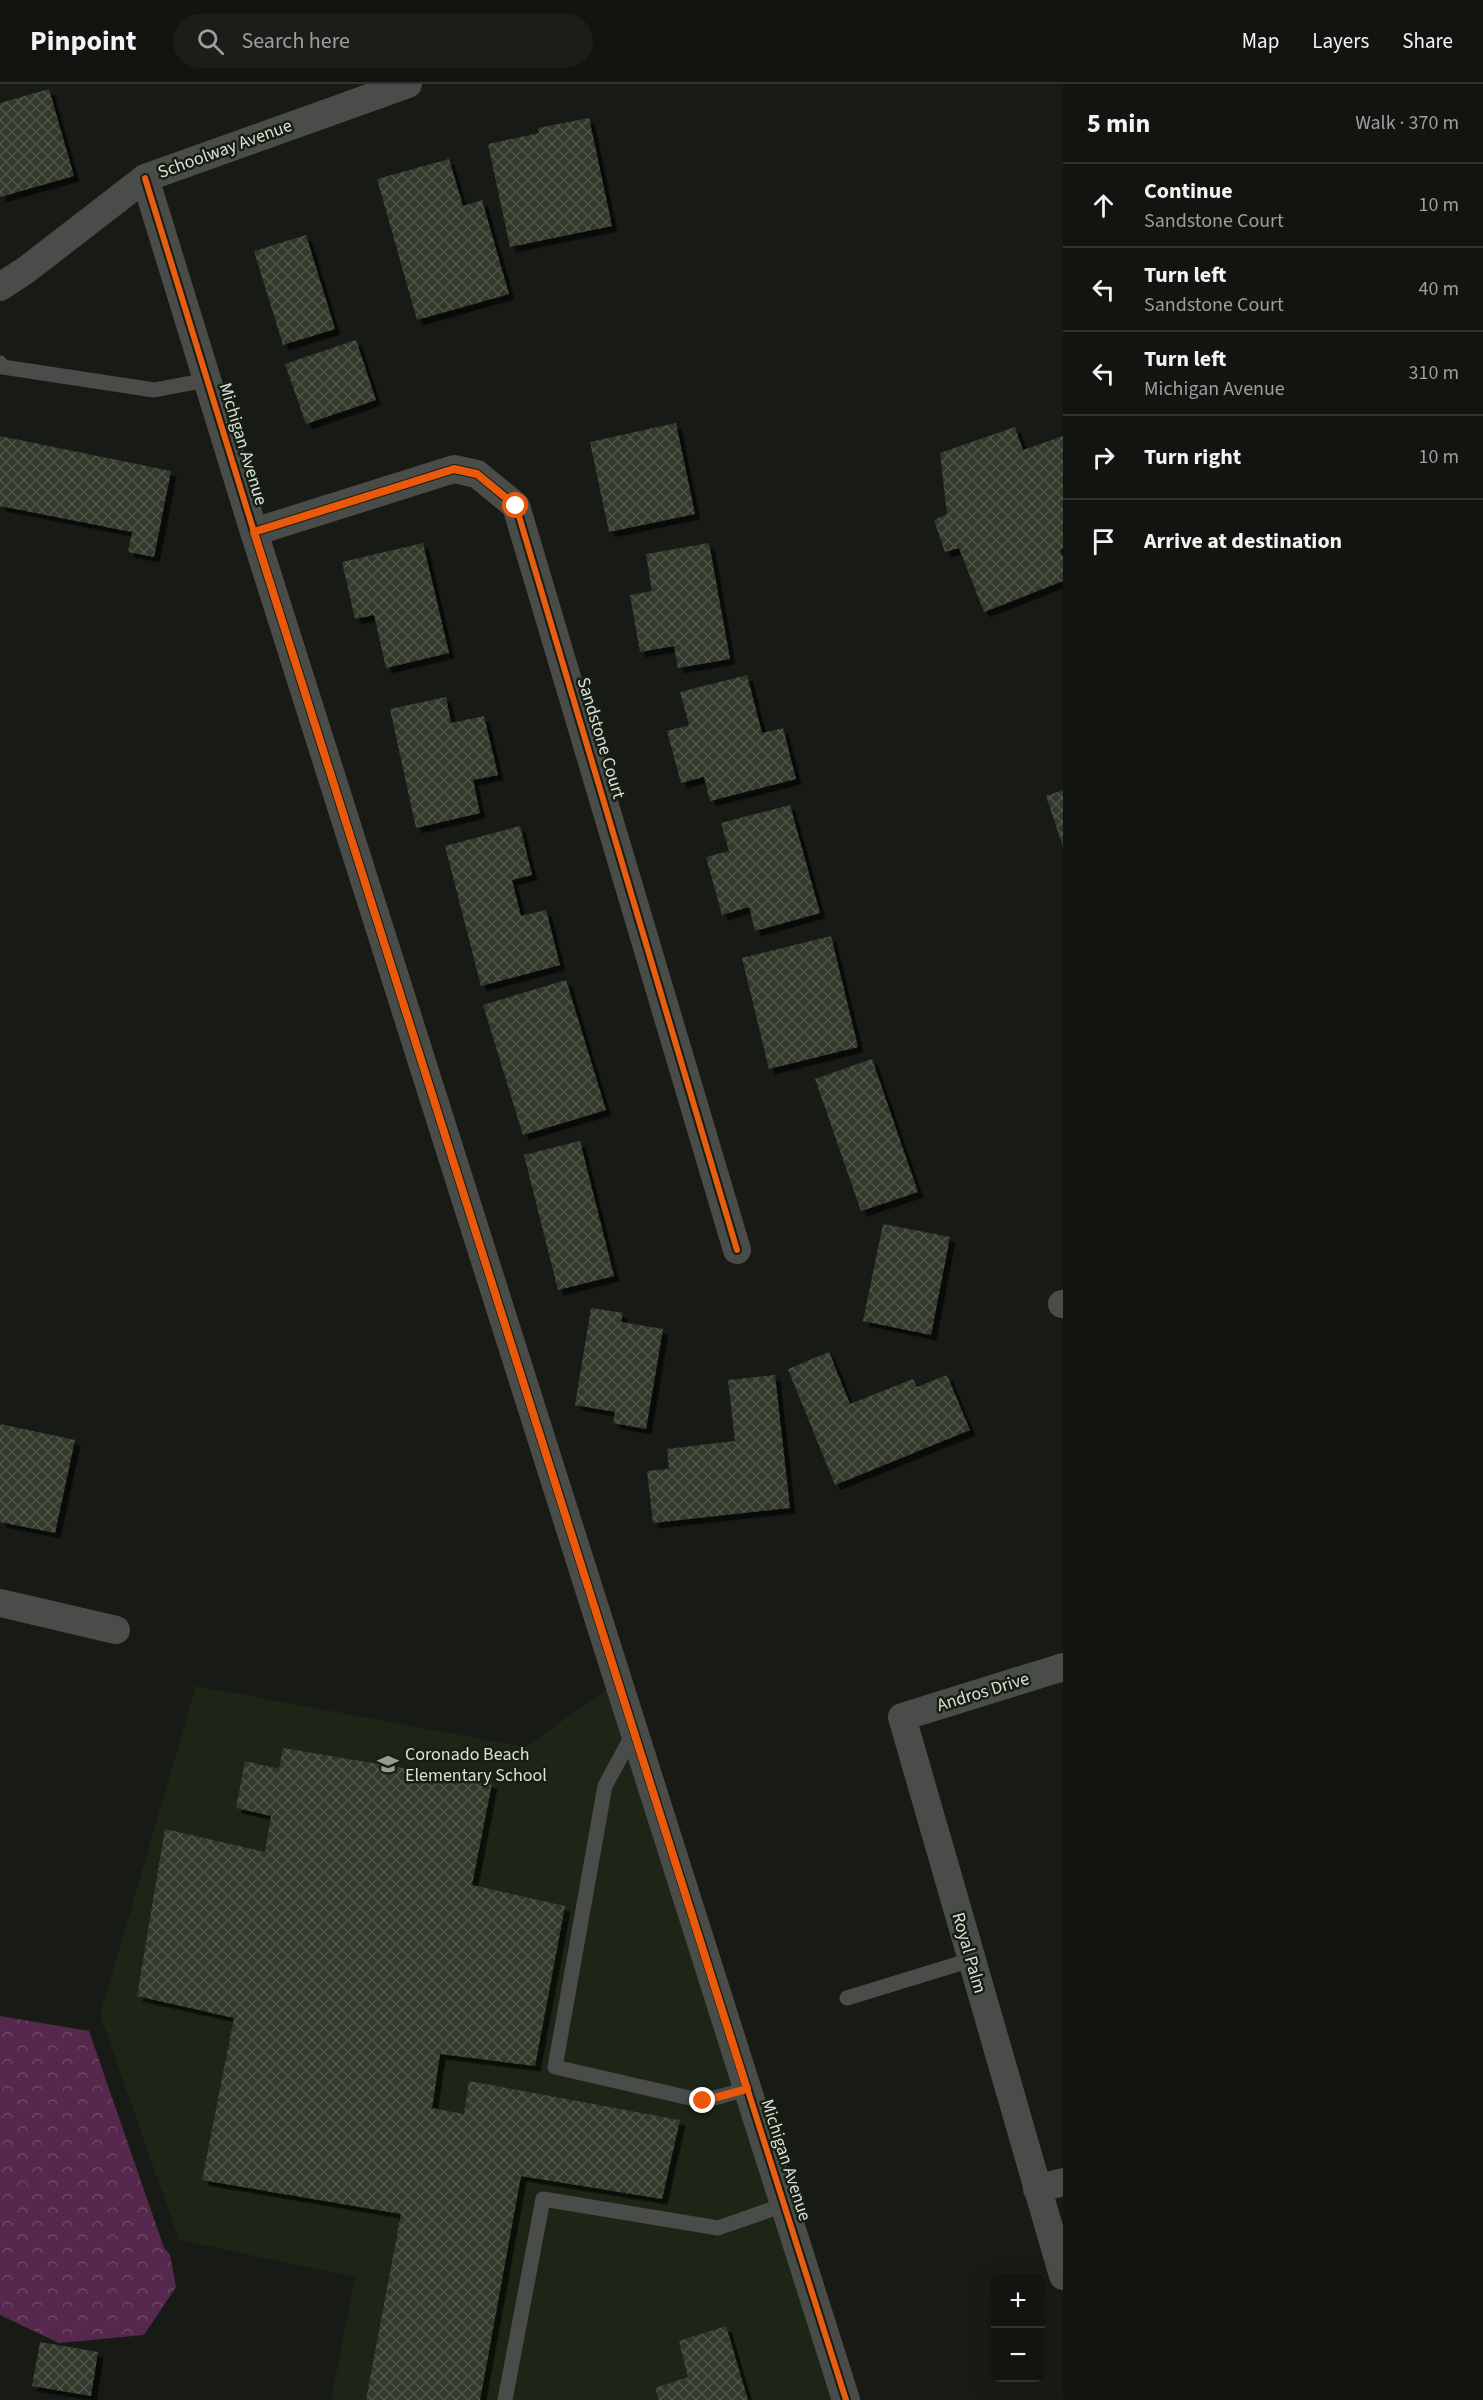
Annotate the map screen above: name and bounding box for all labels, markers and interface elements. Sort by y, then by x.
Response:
search box [173,14,593,68]
text: Pinpoint [30,21,137,61]
icon: search [194,25,227,58]
text: Search here [242,25,350,57]
text: Map [1242,26,1279,56]
text: Layers [1312,26,1369,56]
text: Share [1402,26,1453,56]
text: 5 min [1087,105,1150,142]
text: Walk · 370 m [1355,109,1459,137]
street label: Schoolway Avenue [154,113,296,185]
text: Continue [1144,175,1233,207]
icon: ahead [1087,189,1120,222]
text: 10 m [1419,191,1459,219]
text: Sandstone Court [1144,207,1284,235]
text: Turn left [1144,259,1226,291]
icon: left [1087,273,1120,306]
text: 40 m [1419,275,1459,303]
text: Sandstone Court [1144,291,1284,319]
text: Turn left [1144,343,1226,375]
icon: left [1087,357,1120,390]
text: 310 m [1409,359,1459,387]
text: Michigan Avenue [1144,375,1285,403]
street label: Michigan Avenue [213,380,273,508]
icon: right [1087,441,1120,474]
text: Turn right [1144,441,1241,473]
text: 10 m [1419,443,1459,471]
route start [502,492,528,518]
icon: arrive [1087,525,1120,558]
text: Arrive at destination [1144,525,1342,557]
street label: Sandstone Court [571,674,631,802]
street label: Andros Drive [934,1666,1032,1718]
place label: Coronado Beach Elementary School [405,1742,547,1788]
school or university icon: Coronado Beach Elementary School [376,1752,400,1776]
street label: Royal Palm [946,1910,992,1996]
route end [689,2087,715,2113]
street label: Michigan Avenue [755,2096,817,2224]
map controls [991,2274,1045,2382]
button: + [991,2274,1045,2328]
button: − [991,2328,1045,2382]

